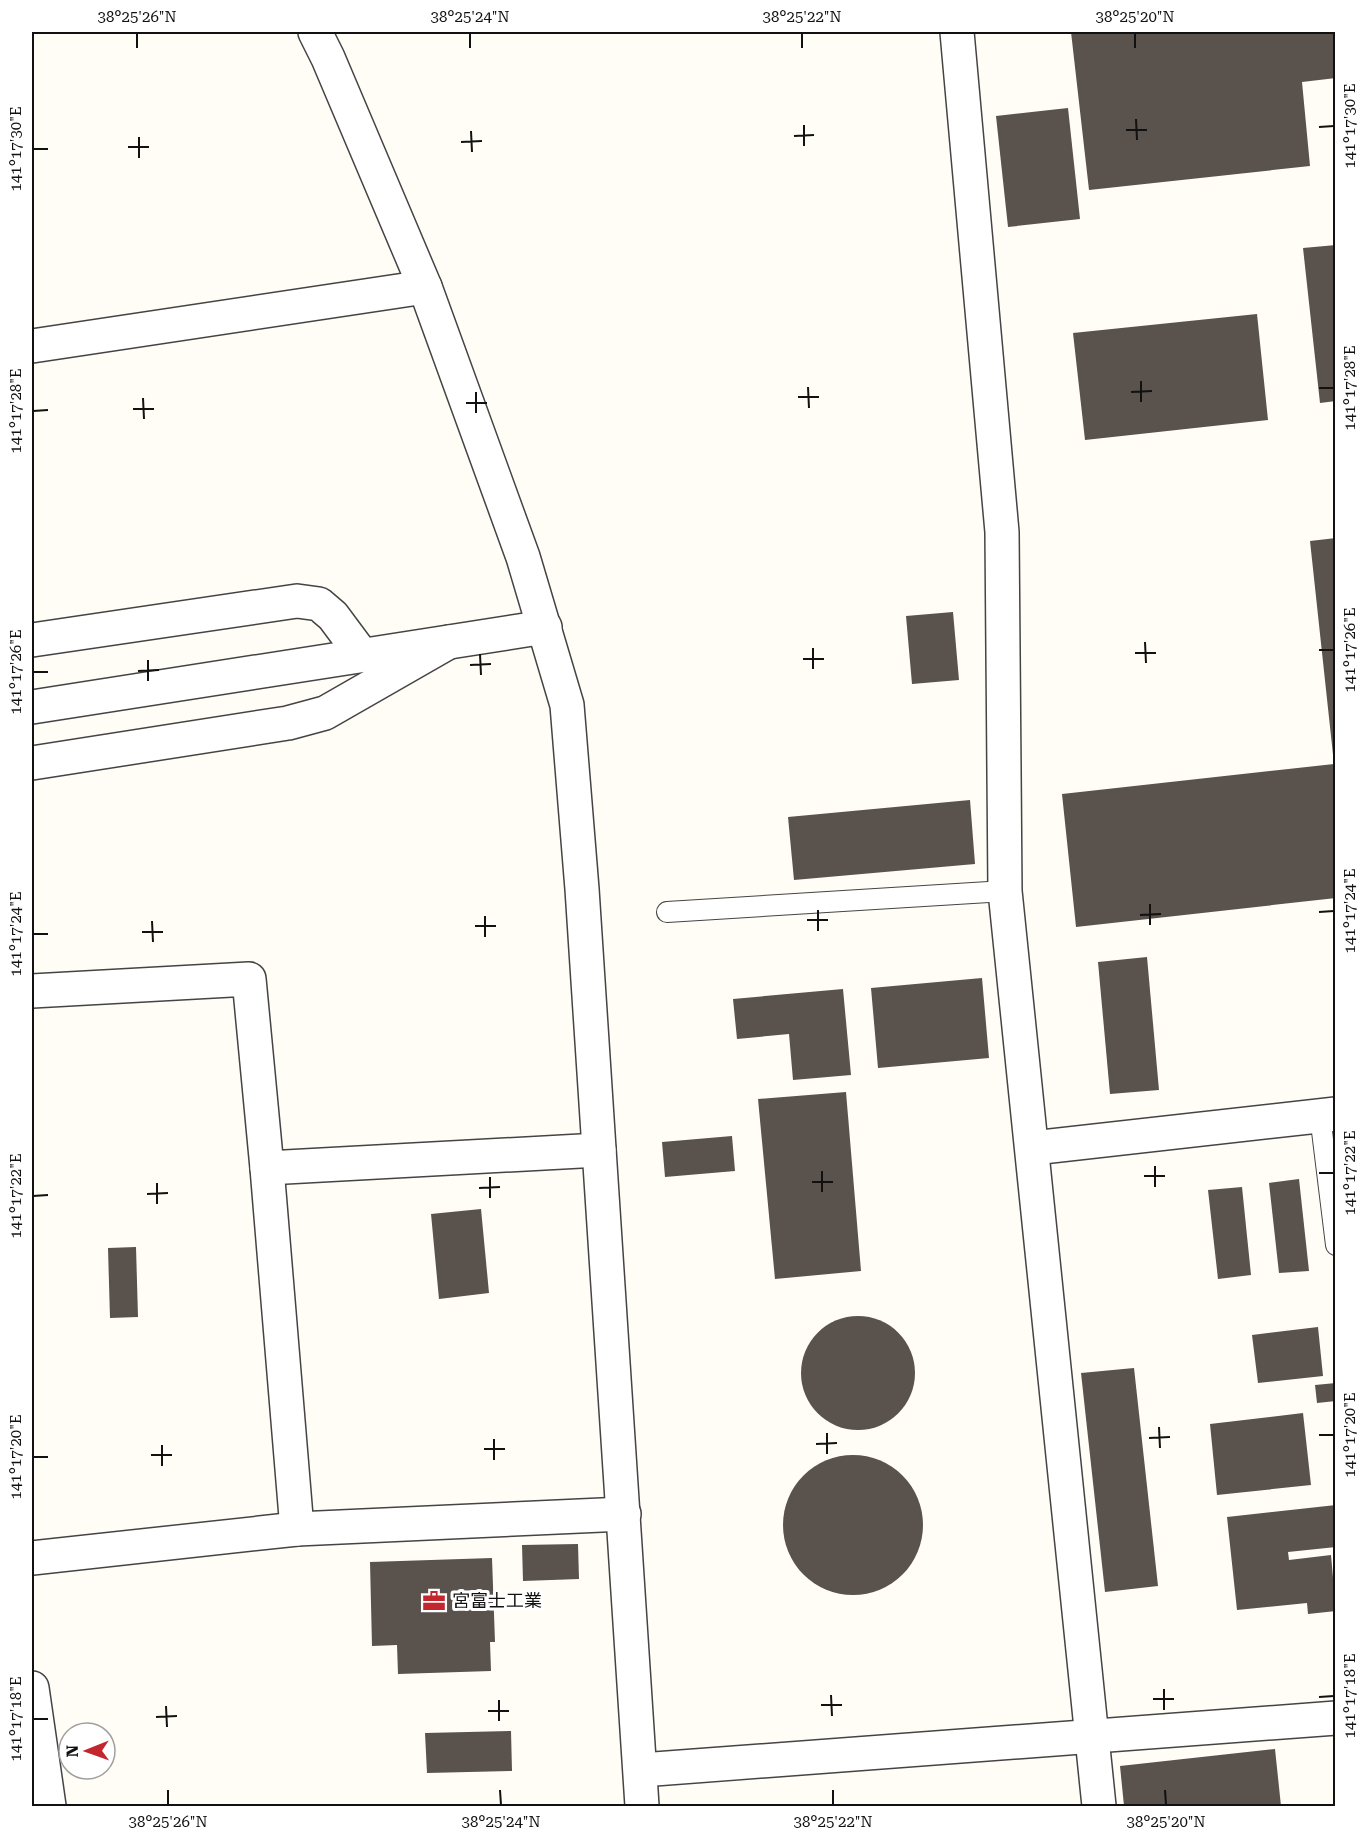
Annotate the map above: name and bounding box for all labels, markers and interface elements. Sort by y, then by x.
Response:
text: 38°25'26"N [97,8,177,26]
text: 38°25'24"N [430,8,510,26]
text: 38°25'22"N [762,8,842,26]
text: 38°25'20"N [1095,8,1175,26]
text: 141°17'30"E [1341,83,1359,169]
text: 141°17'30"E [7,106,25,192]
text: 141°17'28"E [1341,345,1359,431]
text: 141°17'28"E [7,368,25,454]
text: 141°17'26"E [1341,607,1359,693]
text: 141°17'26"E [7,629,25,715]
text: 141°17'24"E [1341,868,1359,954]
text: 141°17'24"E [7,891,25,977]
text: 141°17'22"E [1341,1130,1359,1216]
text: 141°17'22"E [7,1153,25,1239]
text: 141°17'20"E [1341,1392,1359,1478]
text: 141°17'20"E [7,1414,25,1500]
office icon: 宮富士工業 [421,1588,447,1614]
place label: 宮富士工業 [452,1590,542,1611]
text: 141°17'18"E [1341,1653,1359,1739]
text: 141°17'18"E [7,1676,25,1762]
north arrow [57,1721,117,1781]
text: N [63,1745,82,1758]
text: 38°25'26"N [128,1813,208,1831]
text: 38°25'24"N [461,1813,541,1831]
text: 38°25'22"N [793,1813,873,1831]
text: 38°25'20"N [1126,1813,1206,1831]

